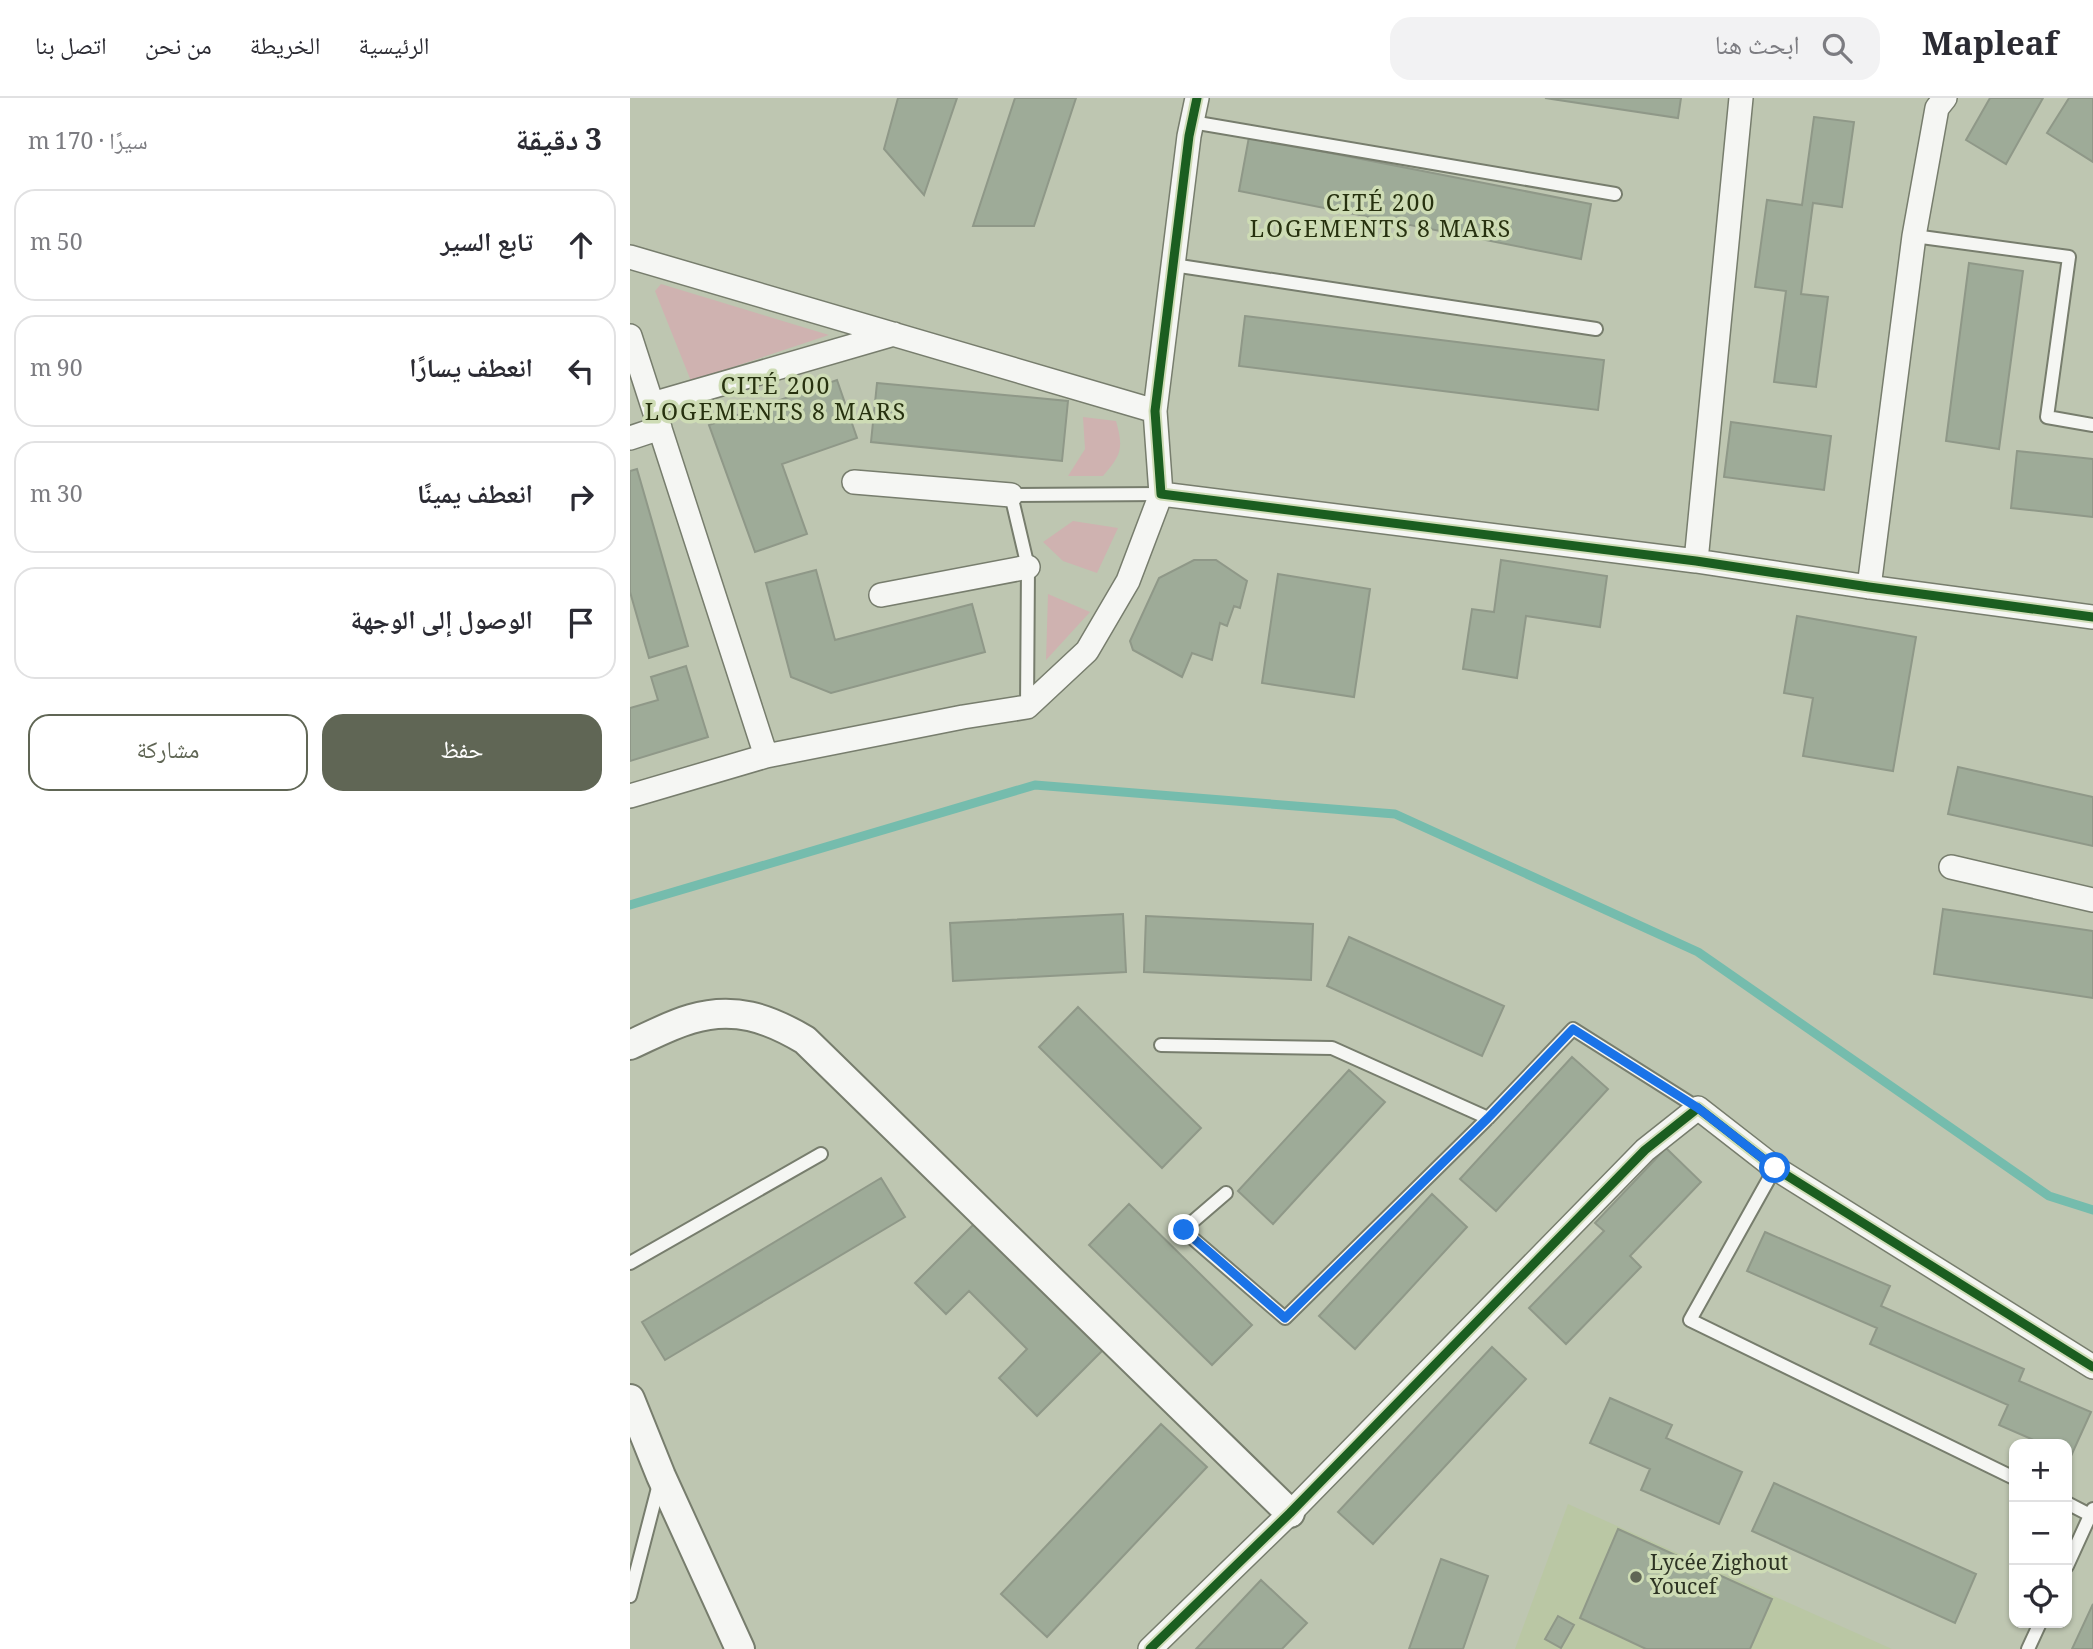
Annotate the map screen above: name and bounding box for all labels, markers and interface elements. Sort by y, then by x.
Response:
search box [1390,17,1880,80]
text: Mapleaf [1922,20,2058,76]
text: ابحث هنا [1715,26,1800,70]
text: اتصل بنا [35,28,107,69]
text: من نحن [145,28,212,69]
text: الخريطة [250,28,320,69]
text: الرئيسية [358,28,430,69]
icon: search [1818,29,1856,67]
text: 3 دقيقة [516,118,602,169]
text: سيرًا · 170 m [28,124,148,164]
district label: CITÉ 200 LOGEMENTS 8 MARS [1250,186,1512,252]
text: تابع السير [441,223,533,267]
text: 50 m [30,225,83,265]
icon: ahead [562,226,600,264]
text: انعطف يسارًا [409,349,533,393]
text: 90 m [30,351,83,391]
icon: left [562,352,600,390]
district label: CITÉ 200 LOGEMENTS 8 MARS [645,369,907,435]
text: انعطف يمينًا [417,475,533,519]
text: 30 m [30,477,83,517]
icon: right [562,478,600,516]
text: الوصول إلى الوجهة [351,601,533,645]
icon: arrive [562,604,600,642]
button: مشاركة [28,714,308,791]
button: حفظ [322,714,602,791]
route start [1759,1152,1790,1183]
route end [1168,1214,1199,1245]
map controls [2009,1439,2072,1628]
button: + [2009,1439,2072,1502]
button: − [2009,1502,2072,1565]
place label: Lycée Zighout Youcef [1649,1548,1788,1607]
button: locate [2009,1565,2072,1628]
marker: Lycée Zighout Youcef [1628,1569,1644,1585]

